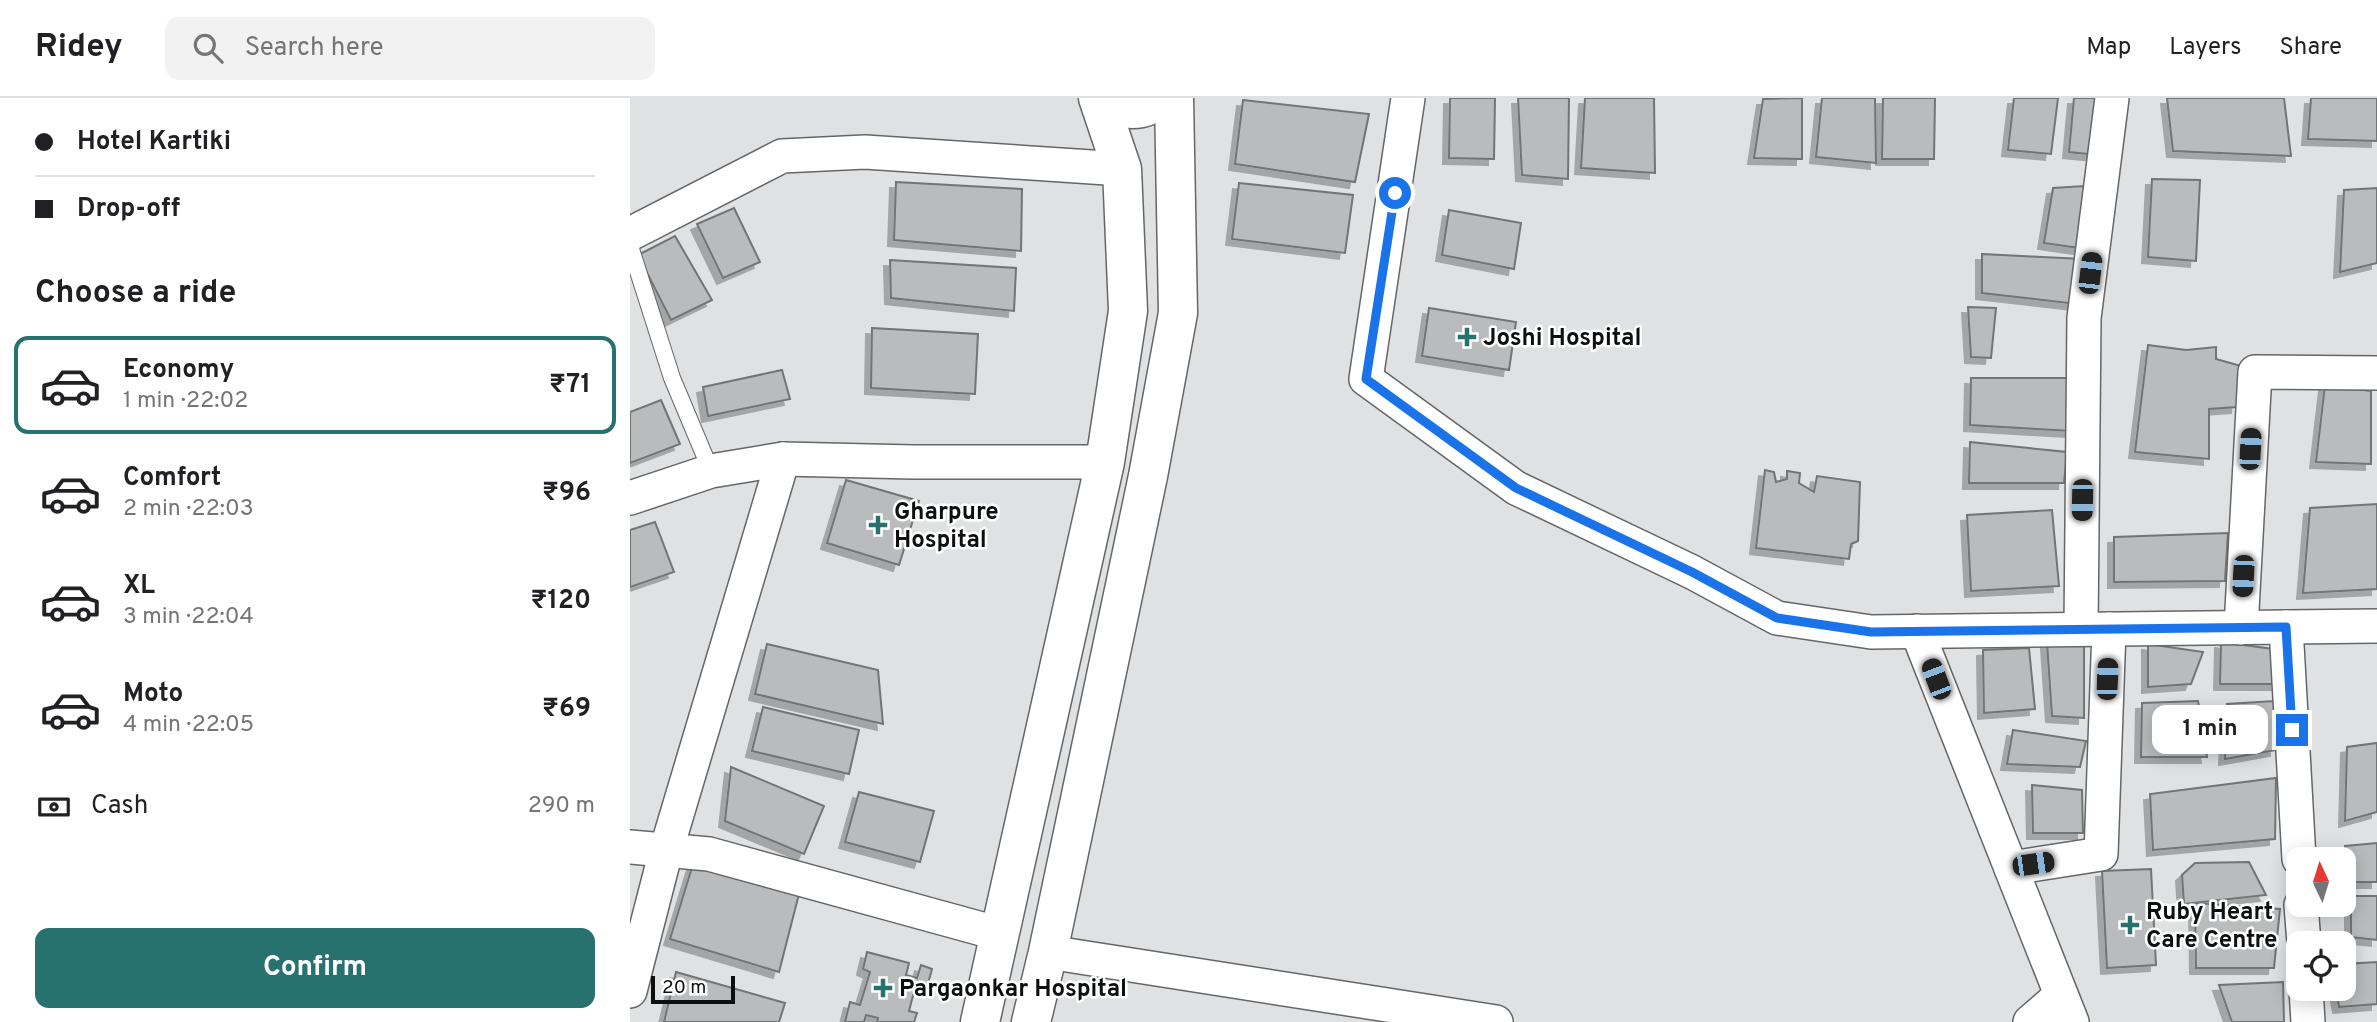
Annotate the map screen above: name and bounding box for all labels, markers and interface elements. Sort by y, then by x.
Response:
search box [165,17,655,80]
text: Ridey [35,27,123,69]
icon: search [189,29,227,67]
text: Search here [245,32,384,65]
text: Map [2086,33,2131,63]
text: Layers [2169,33,2241,63]
text: Share [2279,33,2342,63]
text: Hotel Kartiki [77,126,231,159]
route start [1379,177,1411,209]
text: Drop-off [77,193,180,226]
car [2078,251,2103,295]
text: Choose a ride [35,274,236,314]
place label: Joshi Hospital [1483,324,1641,354]
marker: Joshi Hospital [1457,327,1477,347]
icon: car [39,354,102,417]
text: Economy [123,354,234,387]
text: ₹71 [549,369,591,402]
text: 1 min · 22:02 [123,387,248,416]
car [2239,427,2262,471]
icon: car [39,462,102,525]
text: Comfort [123,462,221,495]
text: ₹96 [542,477,591,510]
car [2072,479,2093,521]
text: 2 min · 22:03 [123,495,254,524]
place label: Gharpure Hospital [894,498,999,556]
marker: Gharpure Hospital [868,515,888,535]
car [2232,554,2255,598]
icon: car [39,570,102,633]
text: XL [123,570,155,603]
text: ₹120 [531,585,591,618]
text: 3 min · 22:04 [123,603,254,632]
car [1919,656,1954,702]
car [2096,658,2119,700]
icon: car [39,678,102,741]
text: Moto [123,678,183,711]
text: ₹69 [542,693,591,726]
callout: 1 min [2152,706,2268,754]
text: 4 min · 22:05 [123,711,254,740]
route end [2276,714,2308,746]
text: 1 min [2182,715,2238,744]
icon: cash [35,788,73,826]
text: Cash [91,790,148,823]
text: 290 m [528,792,595,821]
north arrow [2286,847,2356,917]
map controls [2286,847,2356,1001]
car [2011,851,2056,877]
place label: Ruby Heart Care Centre [2146,898,2277,956]
marker: Ruby Heart Care Centre [2120,915,2140,935]
button: Confirm [35,928,595,1008]
button: locate [2286,931,2356,1001]
scale bar [651,973,735,1005]
place label: Pargaonkar Hospital [899,975,1127,1005]
text: 20 m [662,976,706,1000]
marker: Pargaonkar Hospital [873,978,893,998]

